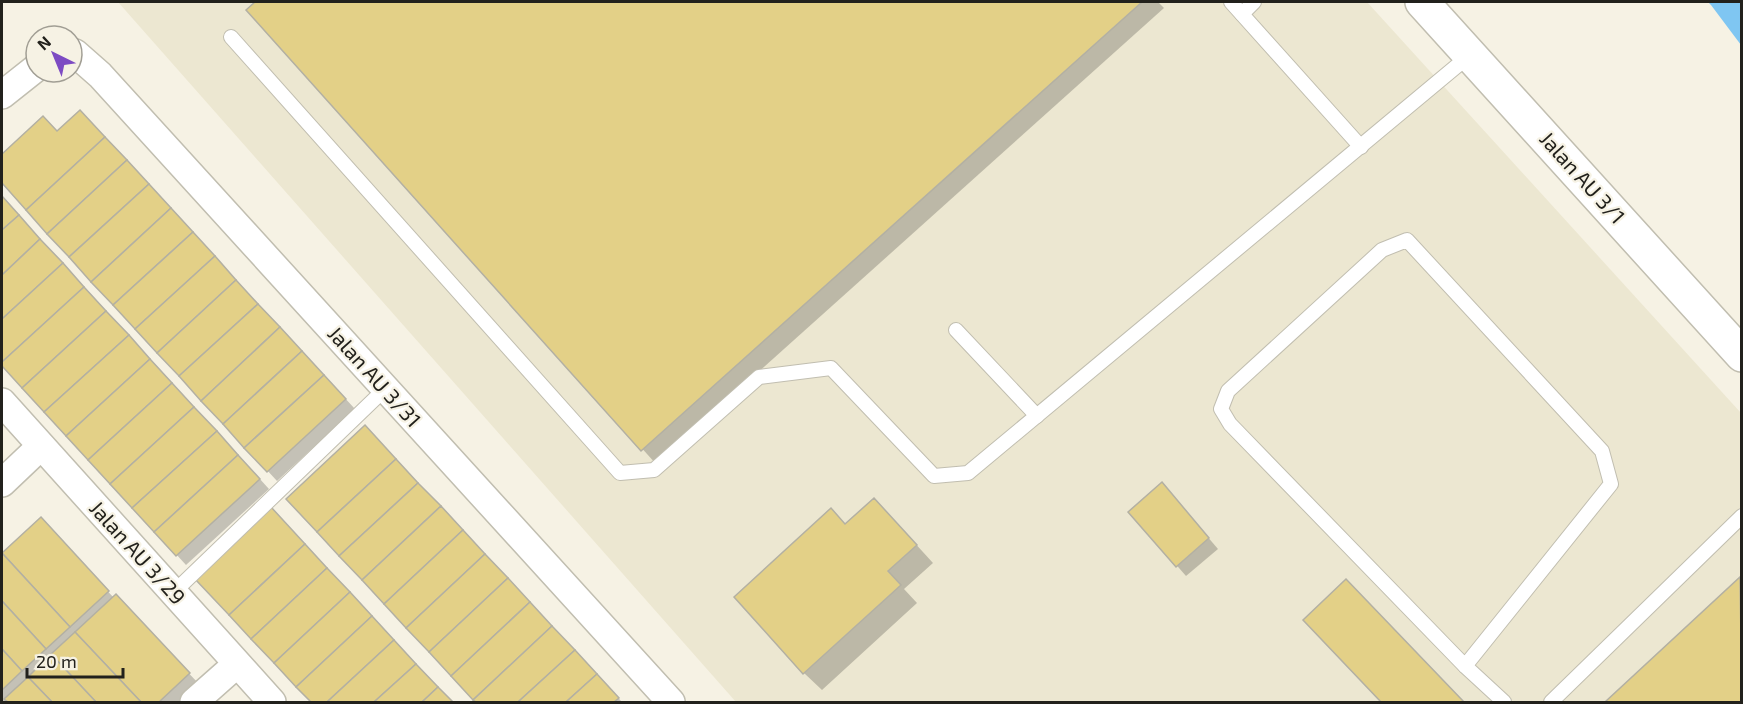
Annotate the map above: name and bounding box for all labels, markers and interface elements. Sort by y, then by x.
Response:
north arrow [24,24,84,84]
text: N [33,32,54,54]
street label: Jalan AU 3/1 [1535,126,1631,228]
street label: Jalan AU 3/31 [323,320,427,432]
street label: Jalan AU 3/29 [85,495,191,609]
scale bar [27,641,123,679]
text: 20 m [36,650,77,672]

